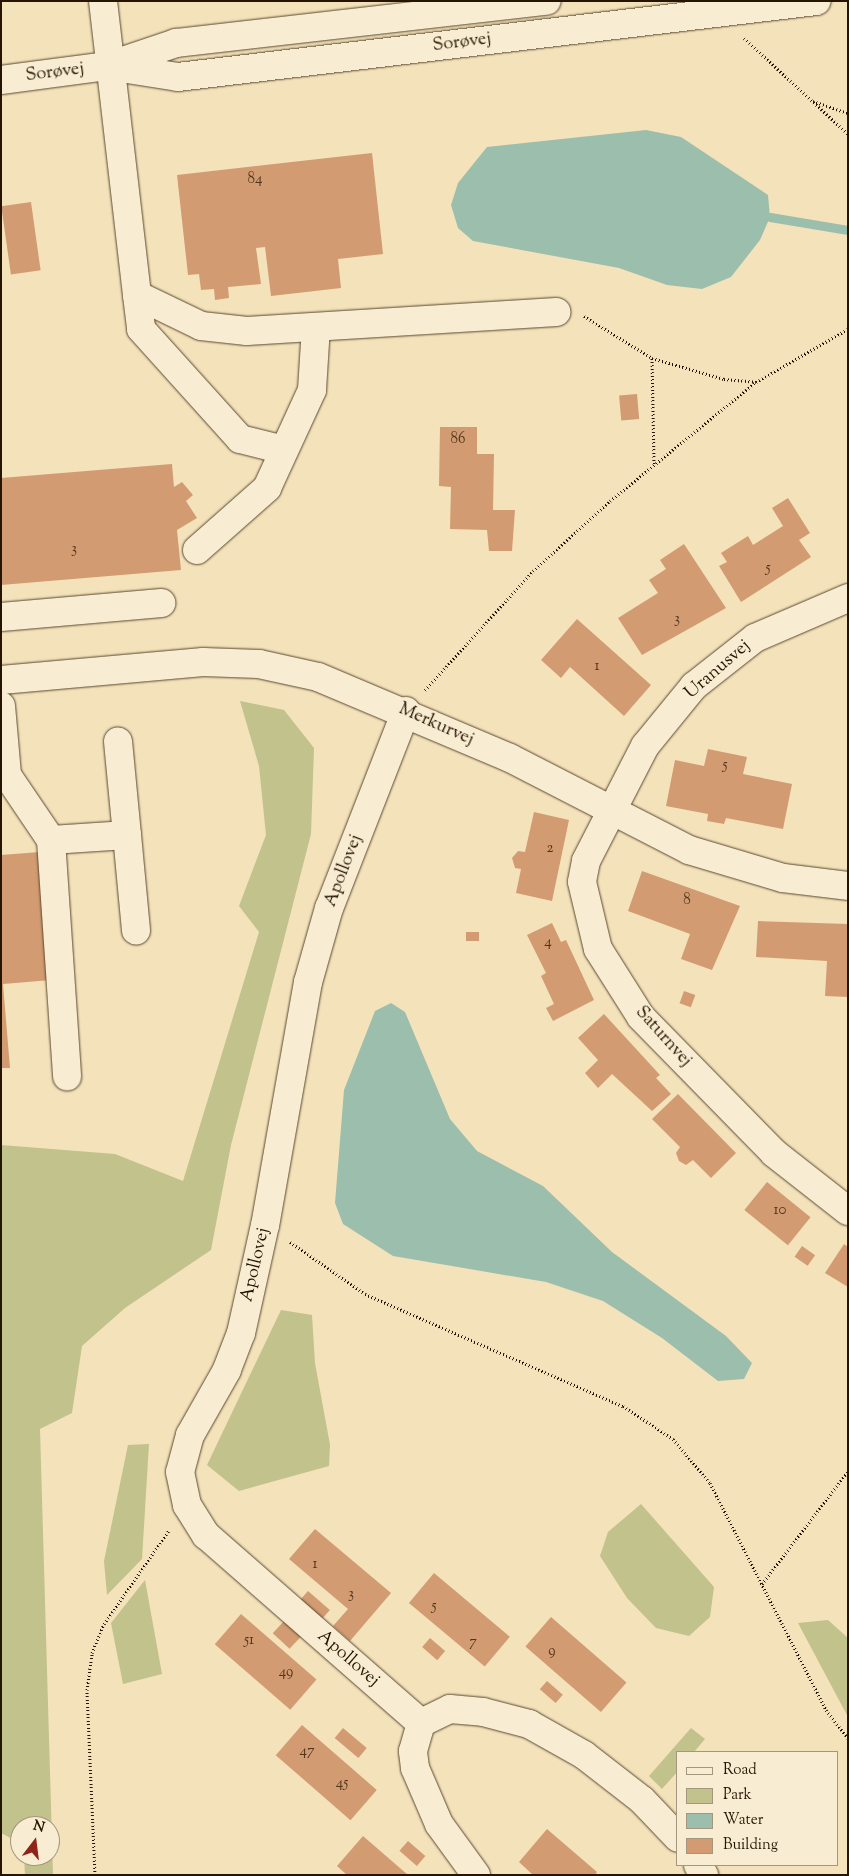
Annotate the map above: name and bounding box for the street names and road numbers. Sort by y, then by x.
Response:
street label: Sorøvej [432,29,492,57]
street label: Sorøvej [25,59,85,87]
street label: Uranusvej [681,636,755,704]
street label: Merkurvej [395,699,477,751]
street label: Apollovej [320,832,368,910]
street label: Saturnvej [630,1002,696,1072]
street label: Apollovej [237,1226,275,1304]
street label: Apollovej [312,1626,384,1692]

